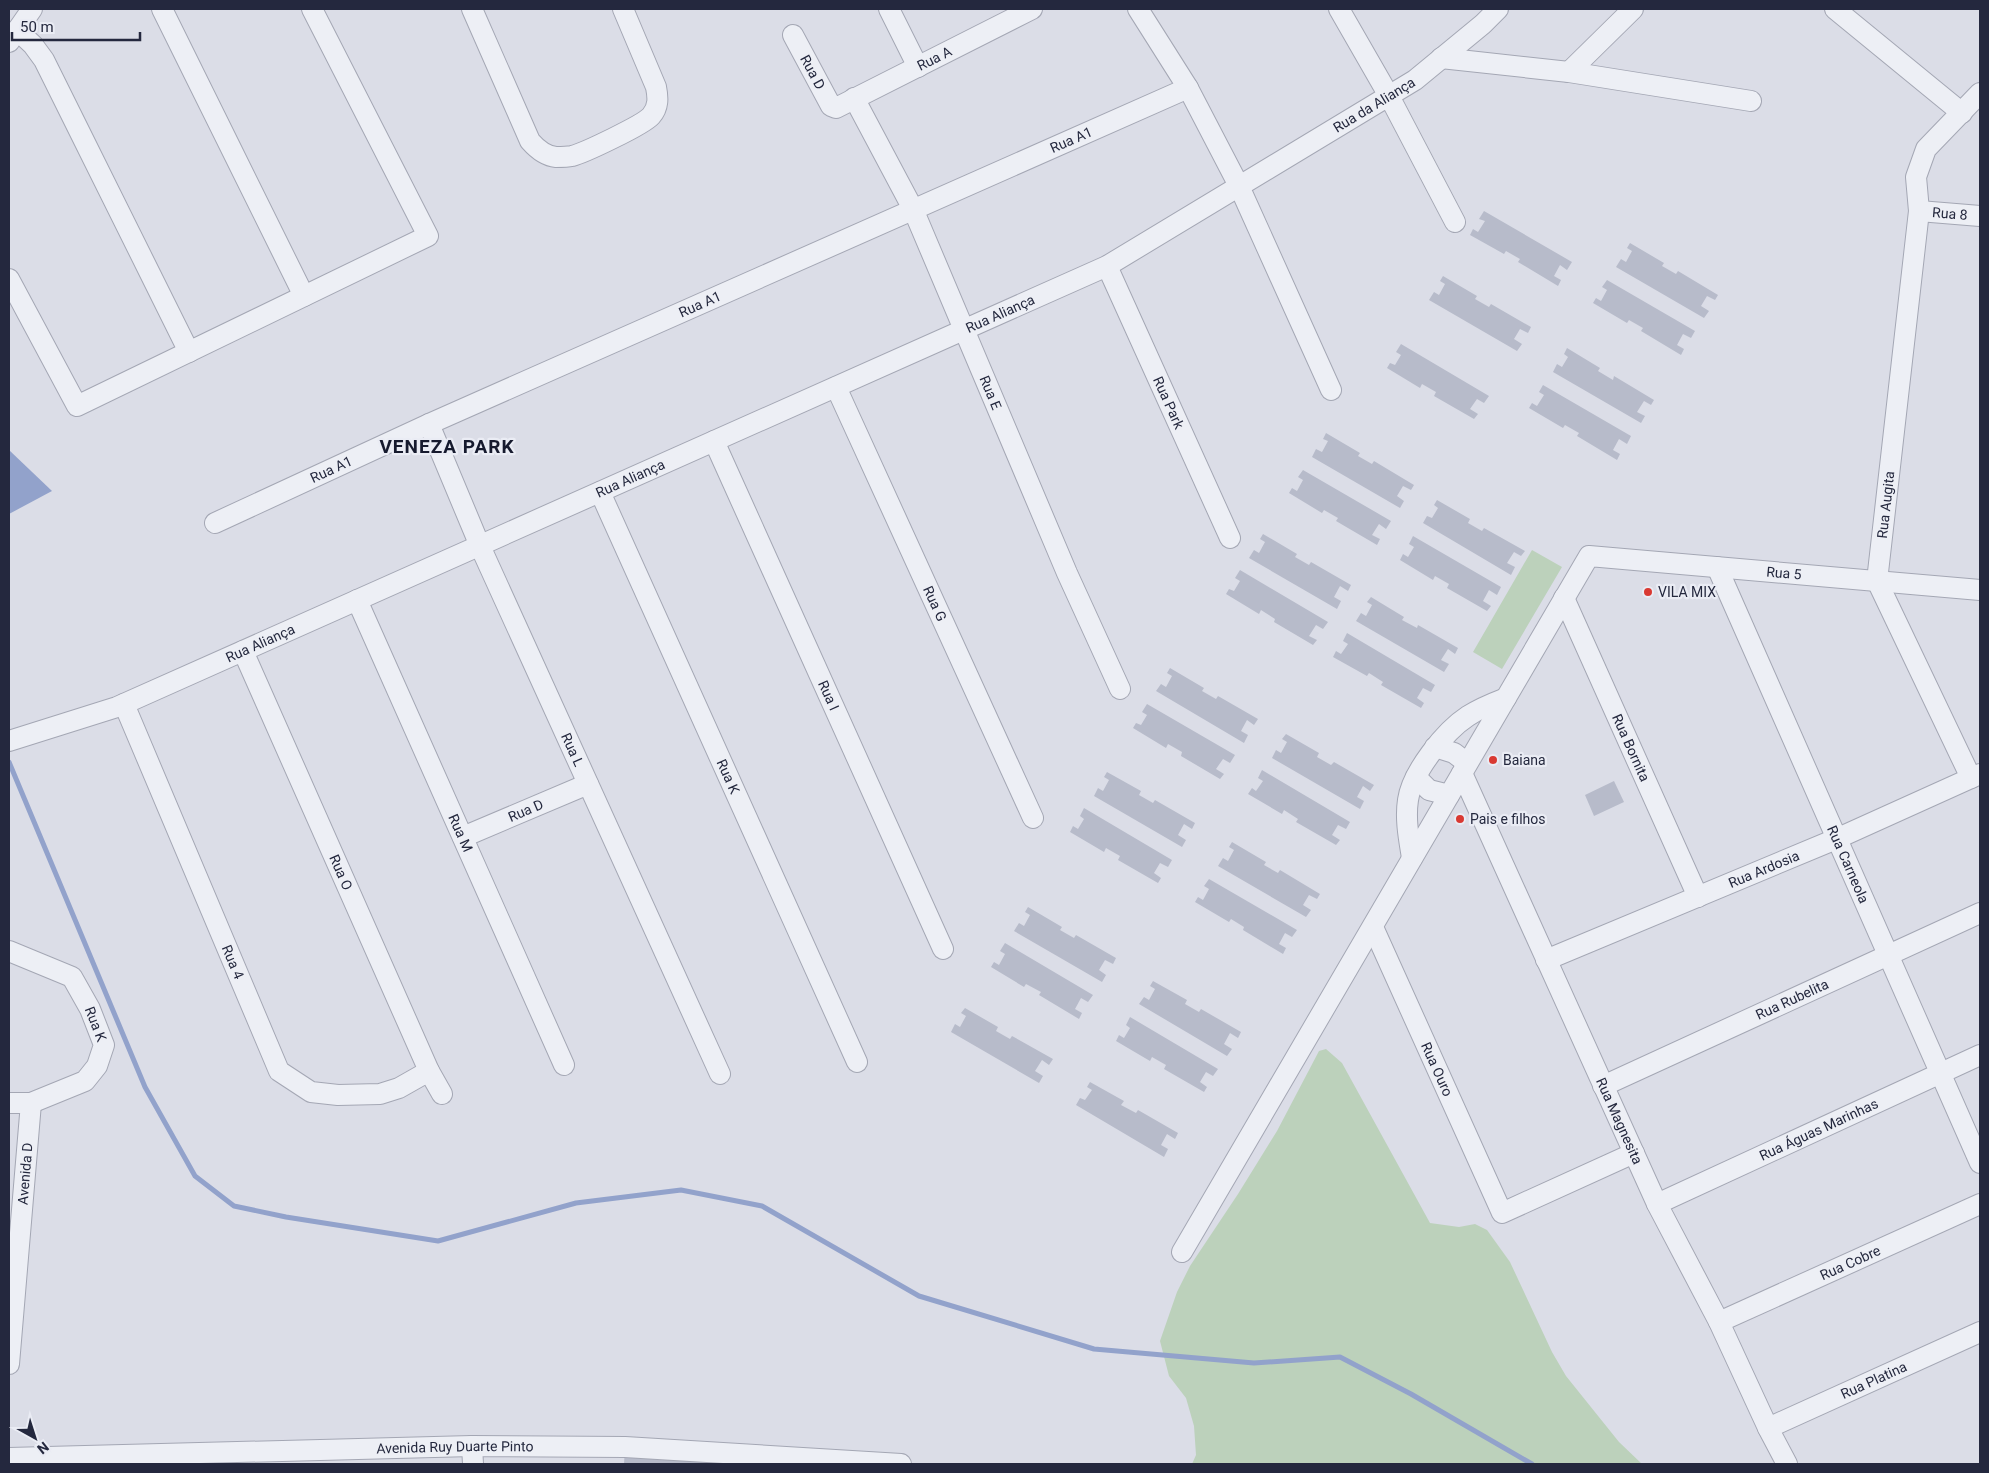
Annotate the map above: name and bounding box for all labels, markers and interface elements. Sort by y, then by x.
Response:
scale bar [12,10,140,42]
text: 50 m [20,18,54,36]
street label: Rua A [914,43,954,74]
street label: Rua D [797,52,829,92]
street label: Rua da Aliança [1330,74,1418,136]
street label: Rua A1 [1048,123,1095,156]
street label: Rua 8 [1932,204,1968,223]
street label: Rua A1 [676,288,723,320]
street label: Rua Aliança [963,291,1037,336]
street label: Rua E [976,373,1005,412]
street label: Rua Park [1150,374,1188,432]
district label: VENEZA PARK [379,435,515,458]
street label: Rua A1 [308,453,355,486]
street label: Rua Aliança [593,456,667,501]
street label: Rua Augita [1874,470,1897,539]
street label: Rua 5 [1766,563,1802,582]
street label: Rua G [920,583,950,624]
place label: VILA MIX [1658,584,1716,600]
marker: VILA MIX [1642,586,1654,598]
street label: Rua Aliança [223,621,297,666]
street label: Rua I [815,678,842,713]
street label: Rua Bornita [1609,711,1653,784]
street label: Rua L [558,730,587,769]
place label: Baiana [1503,752,1546,768]
marker: Baiana [1487,754,1499,766]
street label: Rua K [713,757,743,796]
street label: Rua D [506,796,546,825]
place label: Pais e filhos [1470,811,1545,827]
street label: Rua M [445,812,476,854]
marker: Pais e filhos [1454,813,1466,825]
street label: Rua Carneola [1824,823,1872,906]
street label: Rua Ardosia [1726,847,1802,891]
street label: Rua O [326,852,356,892]
street label: Rua 4 [219,943,247,981]
street label: Rua Rubelita [1753,976,1831,1023]
street label: Rua K [82,1004,110,1044]
street label: Rua Ouro [1418,1040,1456,1099]
street label: Rua Magnesita [1593,1075,1646,1167]
street label: Rua Águas Marinhas [1757,1095,1880,1164]
street label: Avenida D [14,1142,36,1205]
street label: Rua Cobre [1818,1242,1883,1283]
street label: Rua Platina [1838,1358,1909,1402]
north arrow [10,1413,60,1463]
street label: Avenida Ruy Duarte Pinto [376,1438,533,1456]
text: N [34,1439,52,1457]

